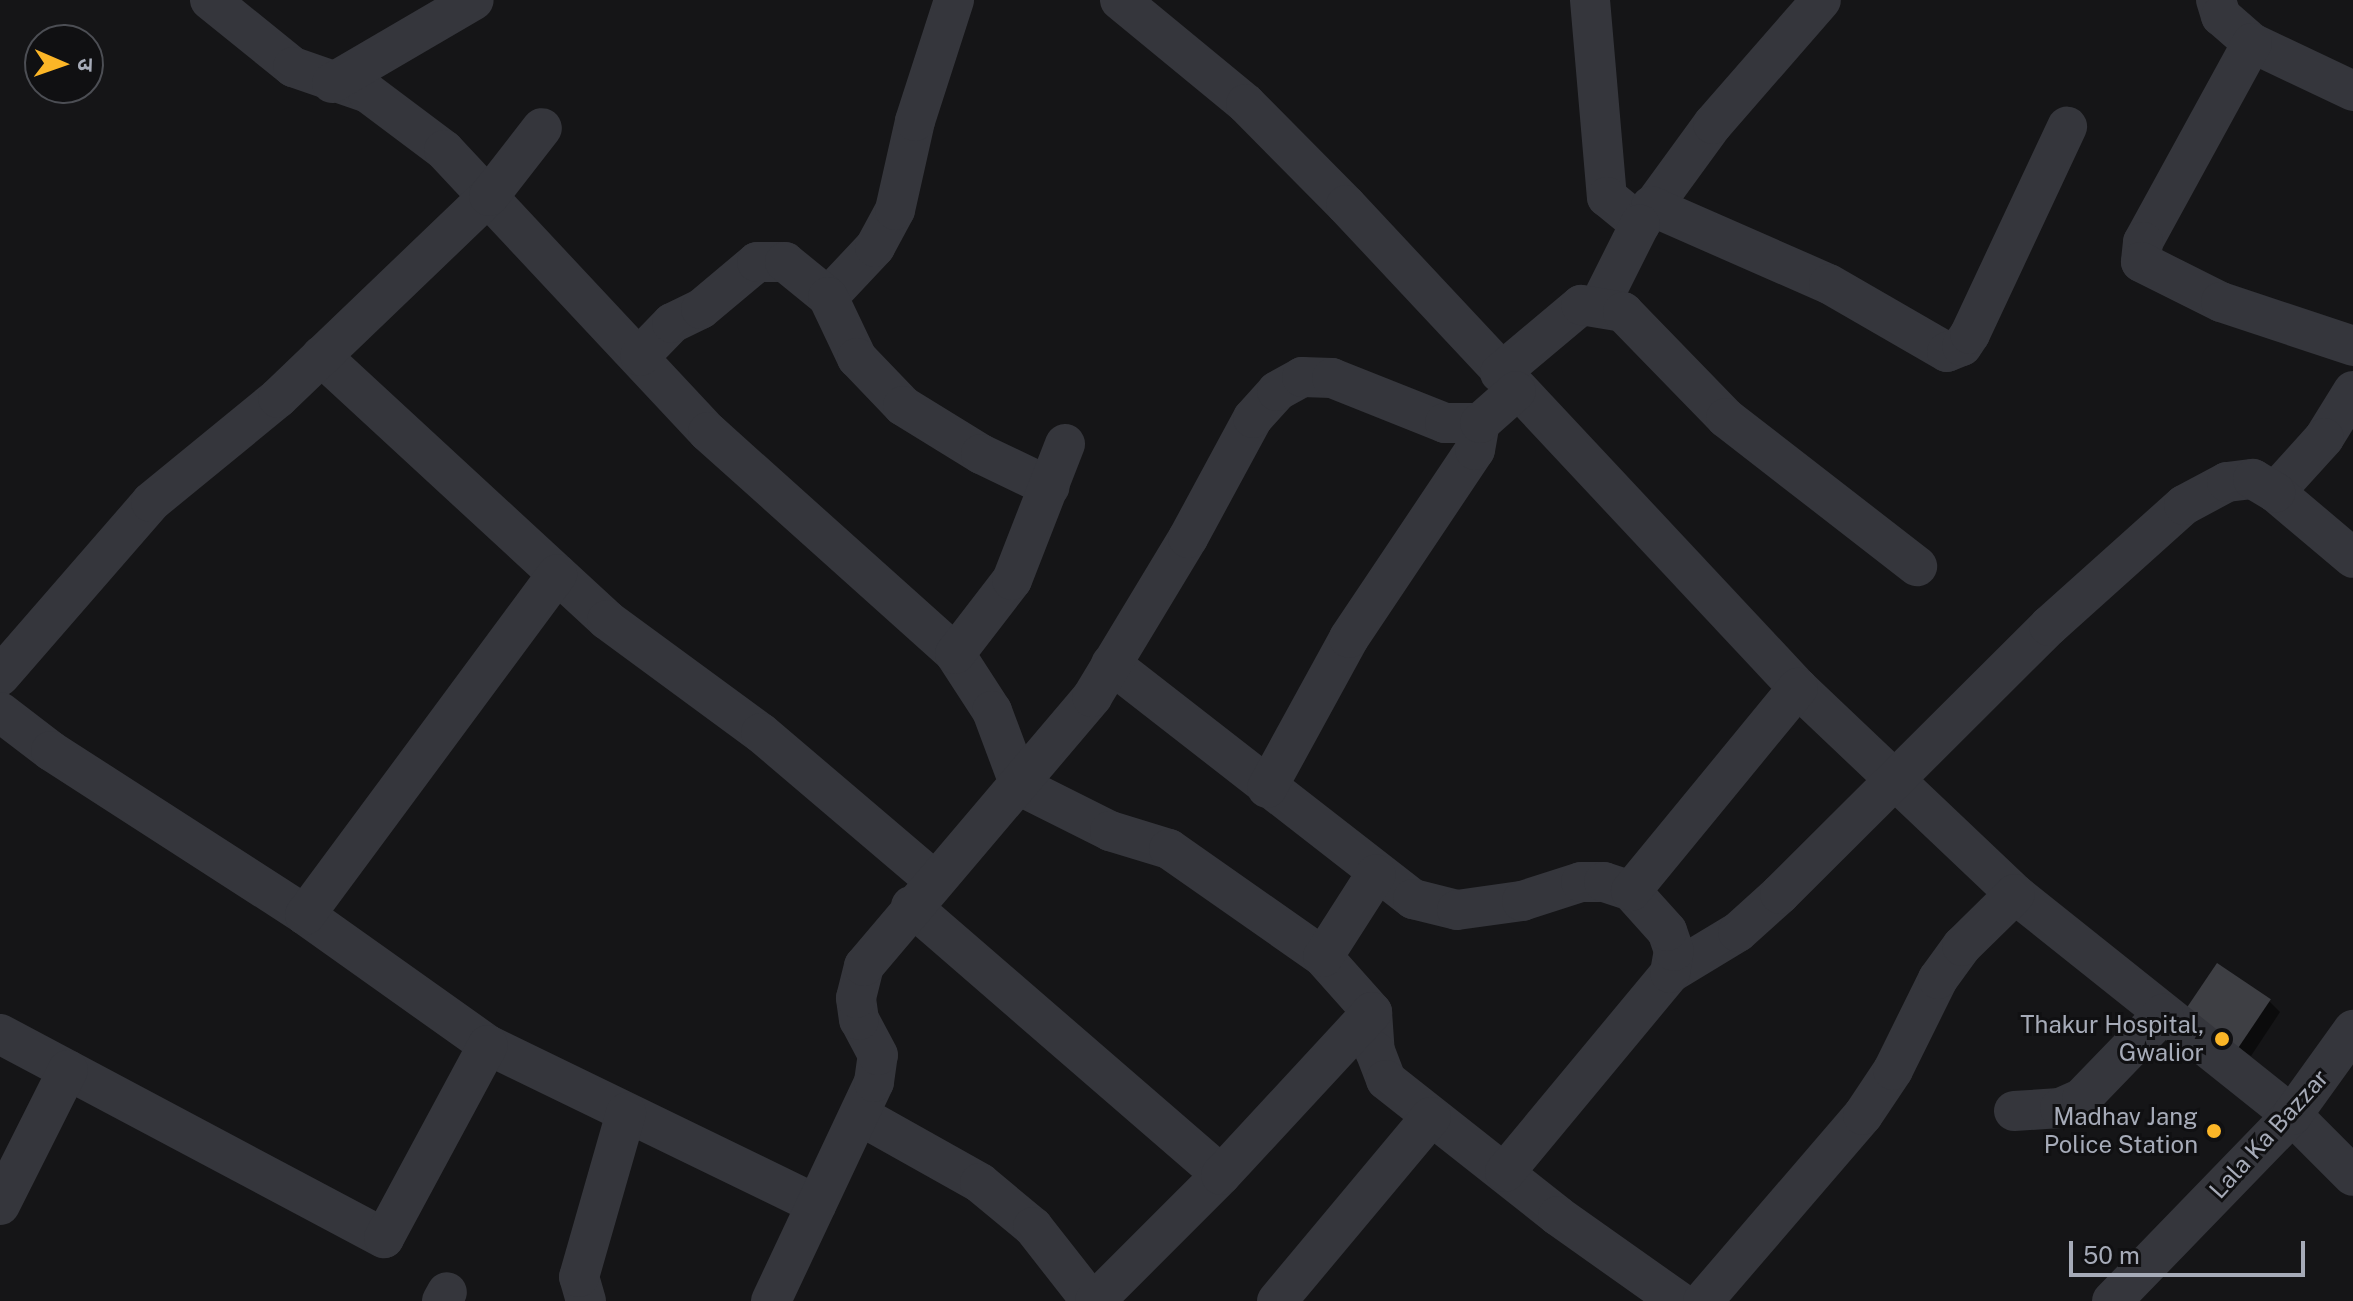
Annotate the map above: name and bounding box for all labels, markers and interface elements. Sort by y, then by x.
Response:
north arrow [24,24,104,104]
text: उ [73,58,99,72]
place label: Thakur Hospital, Gwalior [2020,1011,2204,1067]
marker: Thakur Hospital, Gwalior [2211,1028,2233,1050]
street label: Lala Ka Bazzar [2204,1064,2334,1204]
place label: Madhav Jang Police Station [2044,1103,2198,1159]
marker: Madhav Jang Police Station [2205,1122,2223,1140]
scale bar [2073,1225,2309,1275]
text: 50 m [2083,1241,2140,1269]

